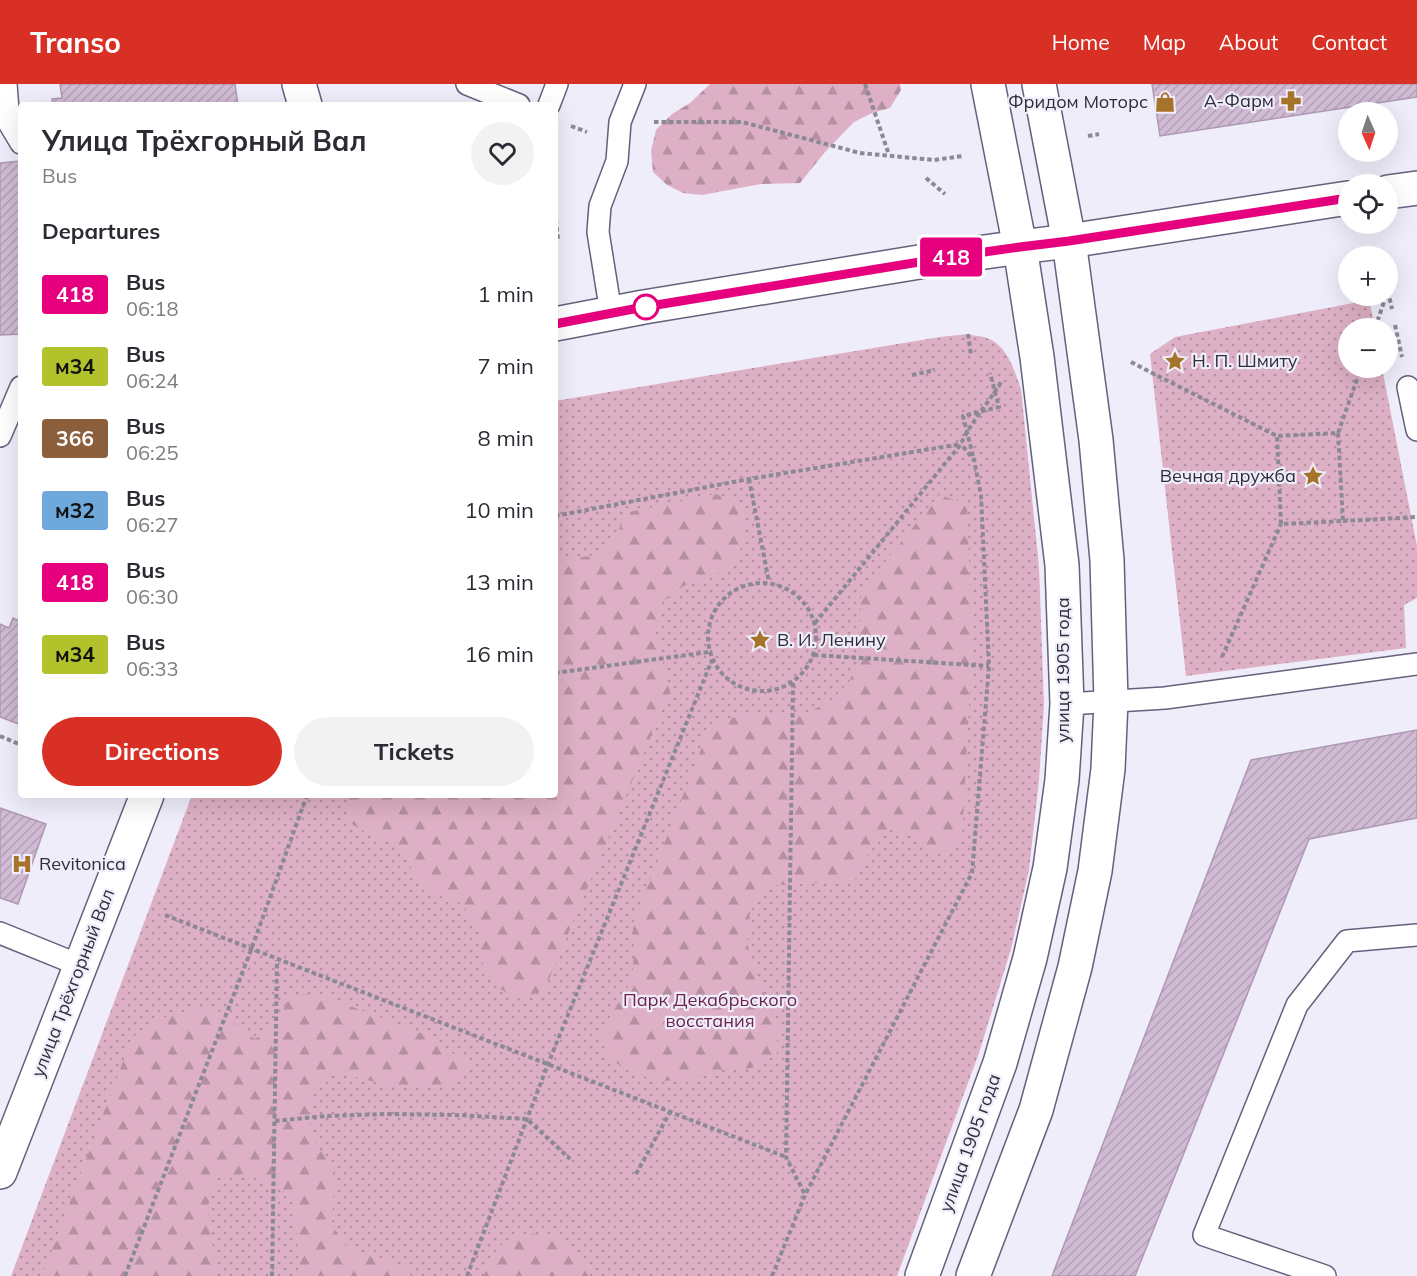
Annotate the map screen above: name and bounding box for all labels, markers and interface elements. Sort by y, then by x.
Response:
text: Transo [30,25,121,60]
text: Home [1052,29,1110,55]
text: Map [1143,29,1186,55]
text: About [1219,29,1278,55]
text: Contact [1311,29,1387,55]
place label: А-Фарм [1204,89,1274,112]
pharmacy icon: А-Фарм [1279,89,1303,113]
place label: Фридом Моторс [1008,90,1148,113]
shop icon: Фридом Моторс [1153,90,1177,114]
north arrow [1338,102,1398,162]
map controls [1338,102,1398,378]
button: heart [471,122,534,185]
text: Улица Трёхгорный Вал [42,123,367,158]
text: Bus [42,163,77,188]
button: locate [1338,174,1398,234]
text: Departures [42,217,160,245]
line badge: 418 [916,238,986,276]
text: 418 [932,244,970,270]
button: + [1338,246,1398,306]
text: Bus [126,268,165,296]
text: 1 min [478,280,534,308]
text: 418 [56,281,94,307]
unlabelled marker [633,294,659,320]
text: 06:18 [126,296,179,321]
button: − [1338,318,1398,378]
text: Bus [126,340,165,368]
place icon: Н. П. Шмиту [1163,349,1187,373]
place label: Н. П. Шмиту [1192,349,1298,372]
text: 7 min [478,352,534,380]
text: м34 [55,353,95,379]
text: 06:24 [126,368,179,393]
text: Bus [126,412,165,440]
text: 8 min [478,424,534,452]
text: 366 [56,425,94,451]
text: 06:25 [126,440,179,465]
place label: Вечная дружба [1160,464,1296,487]
place icon: Вечная дружба [1301,464,1325,488]
text: Bus [126,484,165,512]
text: 10 min [464,496,534,524]
text: м32 [55,497,95,523]
text: 06:27 [126,512,179,537]
text: Bus [126,556,165,584]
text: 13 min [464,568,534,596]
text: 418 [56,569,94,595]
text: 06:30 [126,584,179,609]
street label: улица 1905 года [1051,597,1074,743]
text: Bus [126,628,165,656]
place icon: В. И. Ленину [748,628,772,652]
place label: В. И. Ленину [777,628,886,651]
text: 16 min [464,640,534,668]
text: м34 [55,641,95,667]
text: 06:33 [126,656,179,681]
button: Directions [42,717,282,786]
button: Tickets [294,717,534,786]
hospital icon: Revitonica [10,852,34,876]
place label: Revitonica [39,852,126,875]
street label: улица Трёхгорный Вал [26,885,119,1080]
park label: Парк Декабрьского восстания [623,988,797,1032]
street label: улица 1905 года [934,1071,1005,1215]

